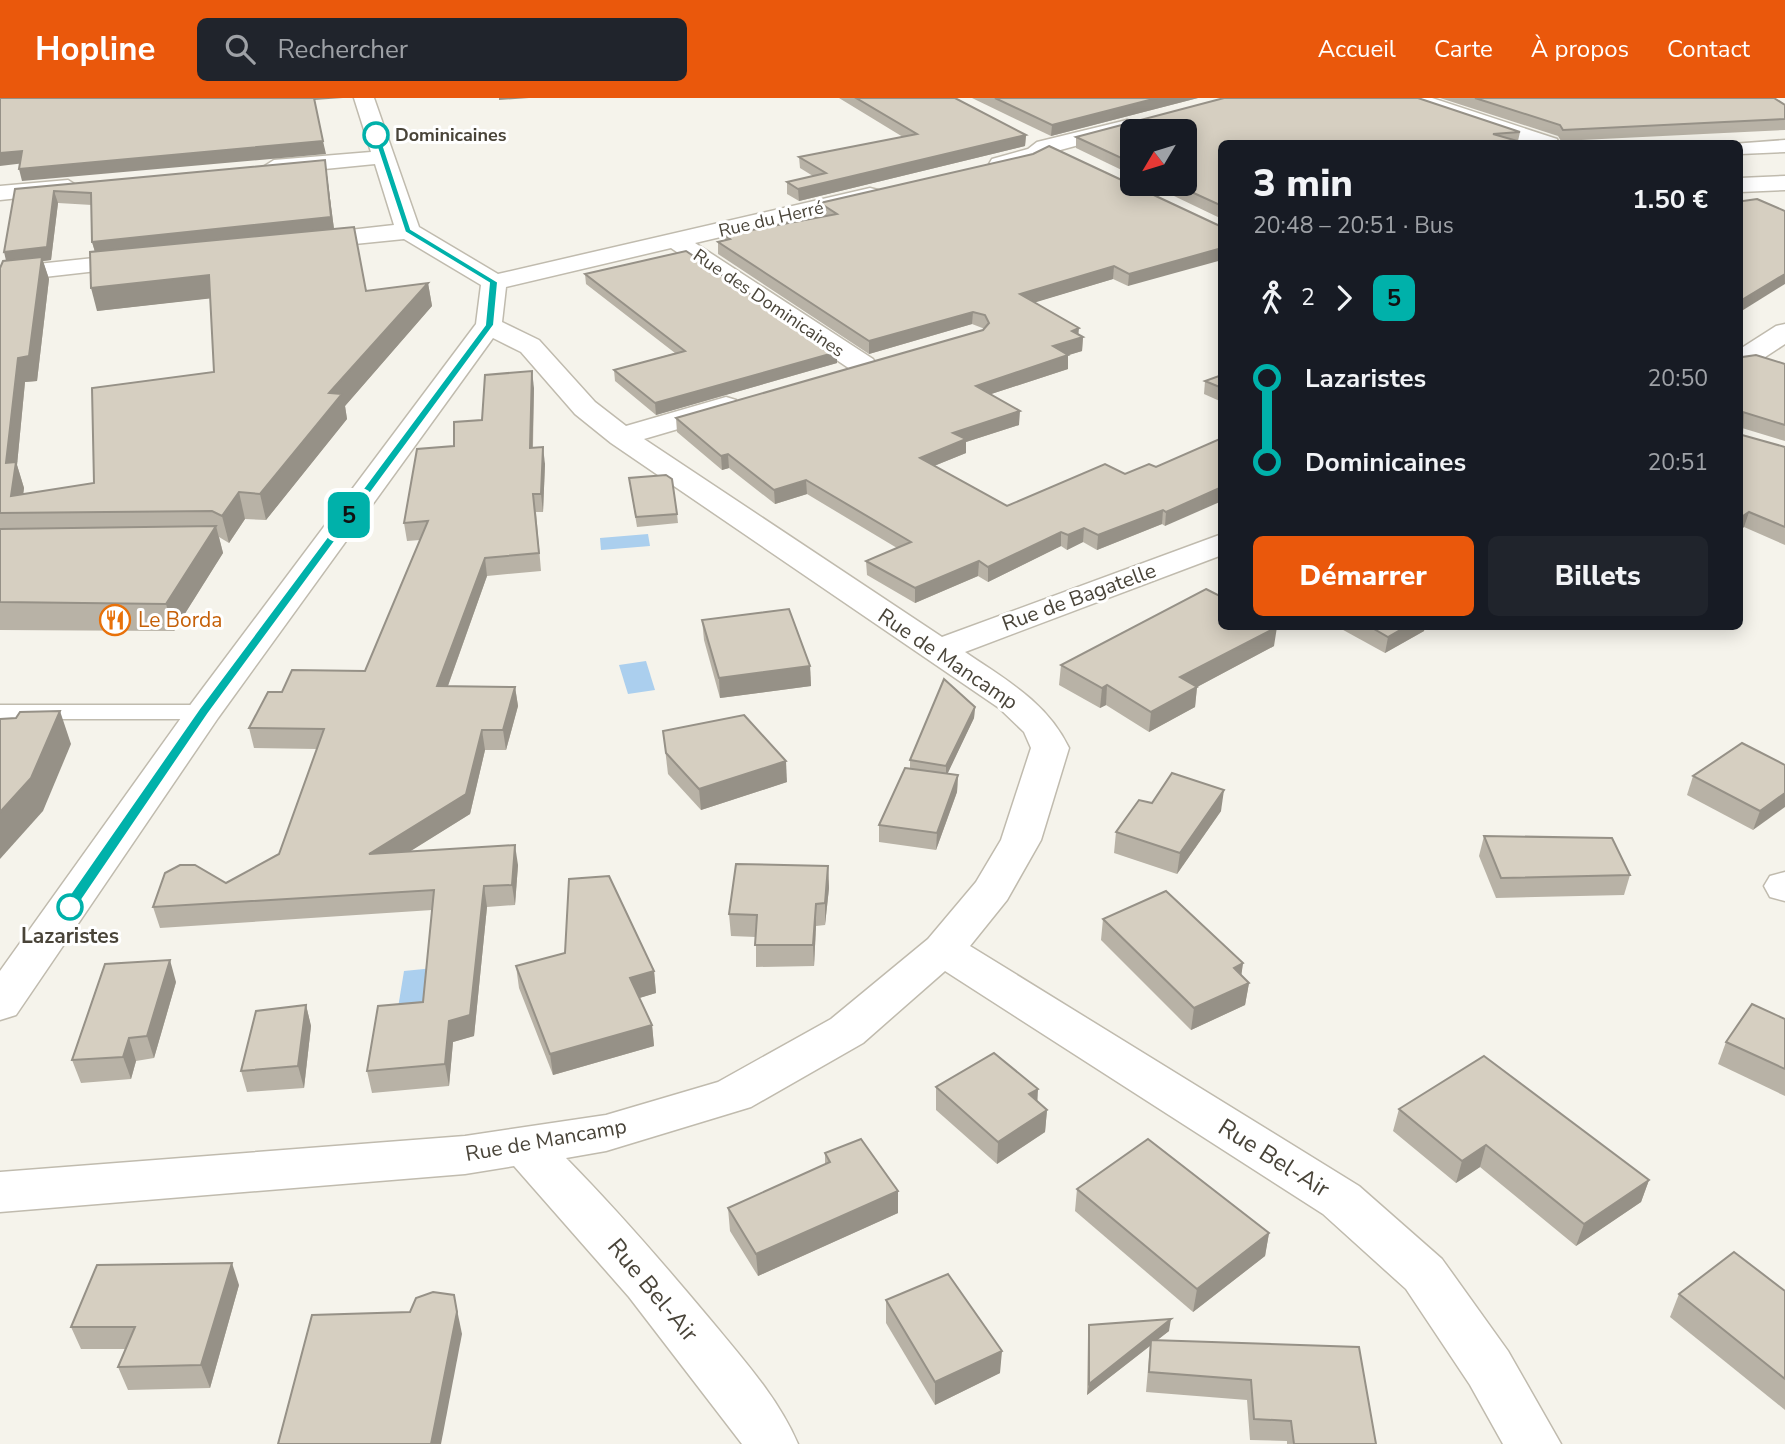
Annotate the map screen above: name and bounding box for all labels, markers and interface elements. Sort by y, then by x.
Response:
search box [197,18,687,81]
text: Hopline [35,27,155,72]
icon: search [221,30,259,68]
text: Rechercher [277,32,408,67]
text: Accueil [1318,33,1396,65]
text: Carte [1434,33,1493,65]
text: À propos [1531,33,1629,65]
text: Contact [1667,33,1750,65]
north arrow [1120,119,1197,196]
map controls [1120,119,1197,196]
marker: Dominicaines [363,122,389,148]
place label: Dominicaines [395,123,507,147]
text: 3 min [1253,158,1353,209]
text: 1.50 € [1632,182,1708,217]
street label: Rue du Herré [716,195,826,243]
text: 20:48 – 20:51 · Bus [1253,210,1454,241]
street label: Rue des Dominicaines [689,243,849,363]
icon: walk [1253,279,1291,317]
icon: forward [1325,279,1363,317]
text: 2 [1301,282,1315,313]
text: 5 [1387,282,1401,314]
text: Lazaristes [1305,361,1426,396]
text: 20:50 [1648,363,1708,394]
text: Dominicaines [1305,445,1466,480]
text: 20:51 [1648,447,1708,478]
line badge: 5 [326,492,372,538]
text: 5 [342,499,356,531]
button: Démarrer [1253,536,1474,616]
button: Billets [1488,536,1708,616]
street label: Rue de Bagatelle [998,556,1160,638]
street label: Rue de Mancamp [873,602,1023,716]
restaurant icon: Le Borda [98,603,132,637]
place label: Le Borda [138,606,223,634]
marker: Lazaristes [57,894,83,920]
place label: Lazaristes [21,922,119,950]
street label: Rue Bel-Air [1212,1111,1336,1205]
street label: Rue de Mancamp [463,1112,629,1168]
street label: Rue Bel-Air [600,1232,706,1349]

